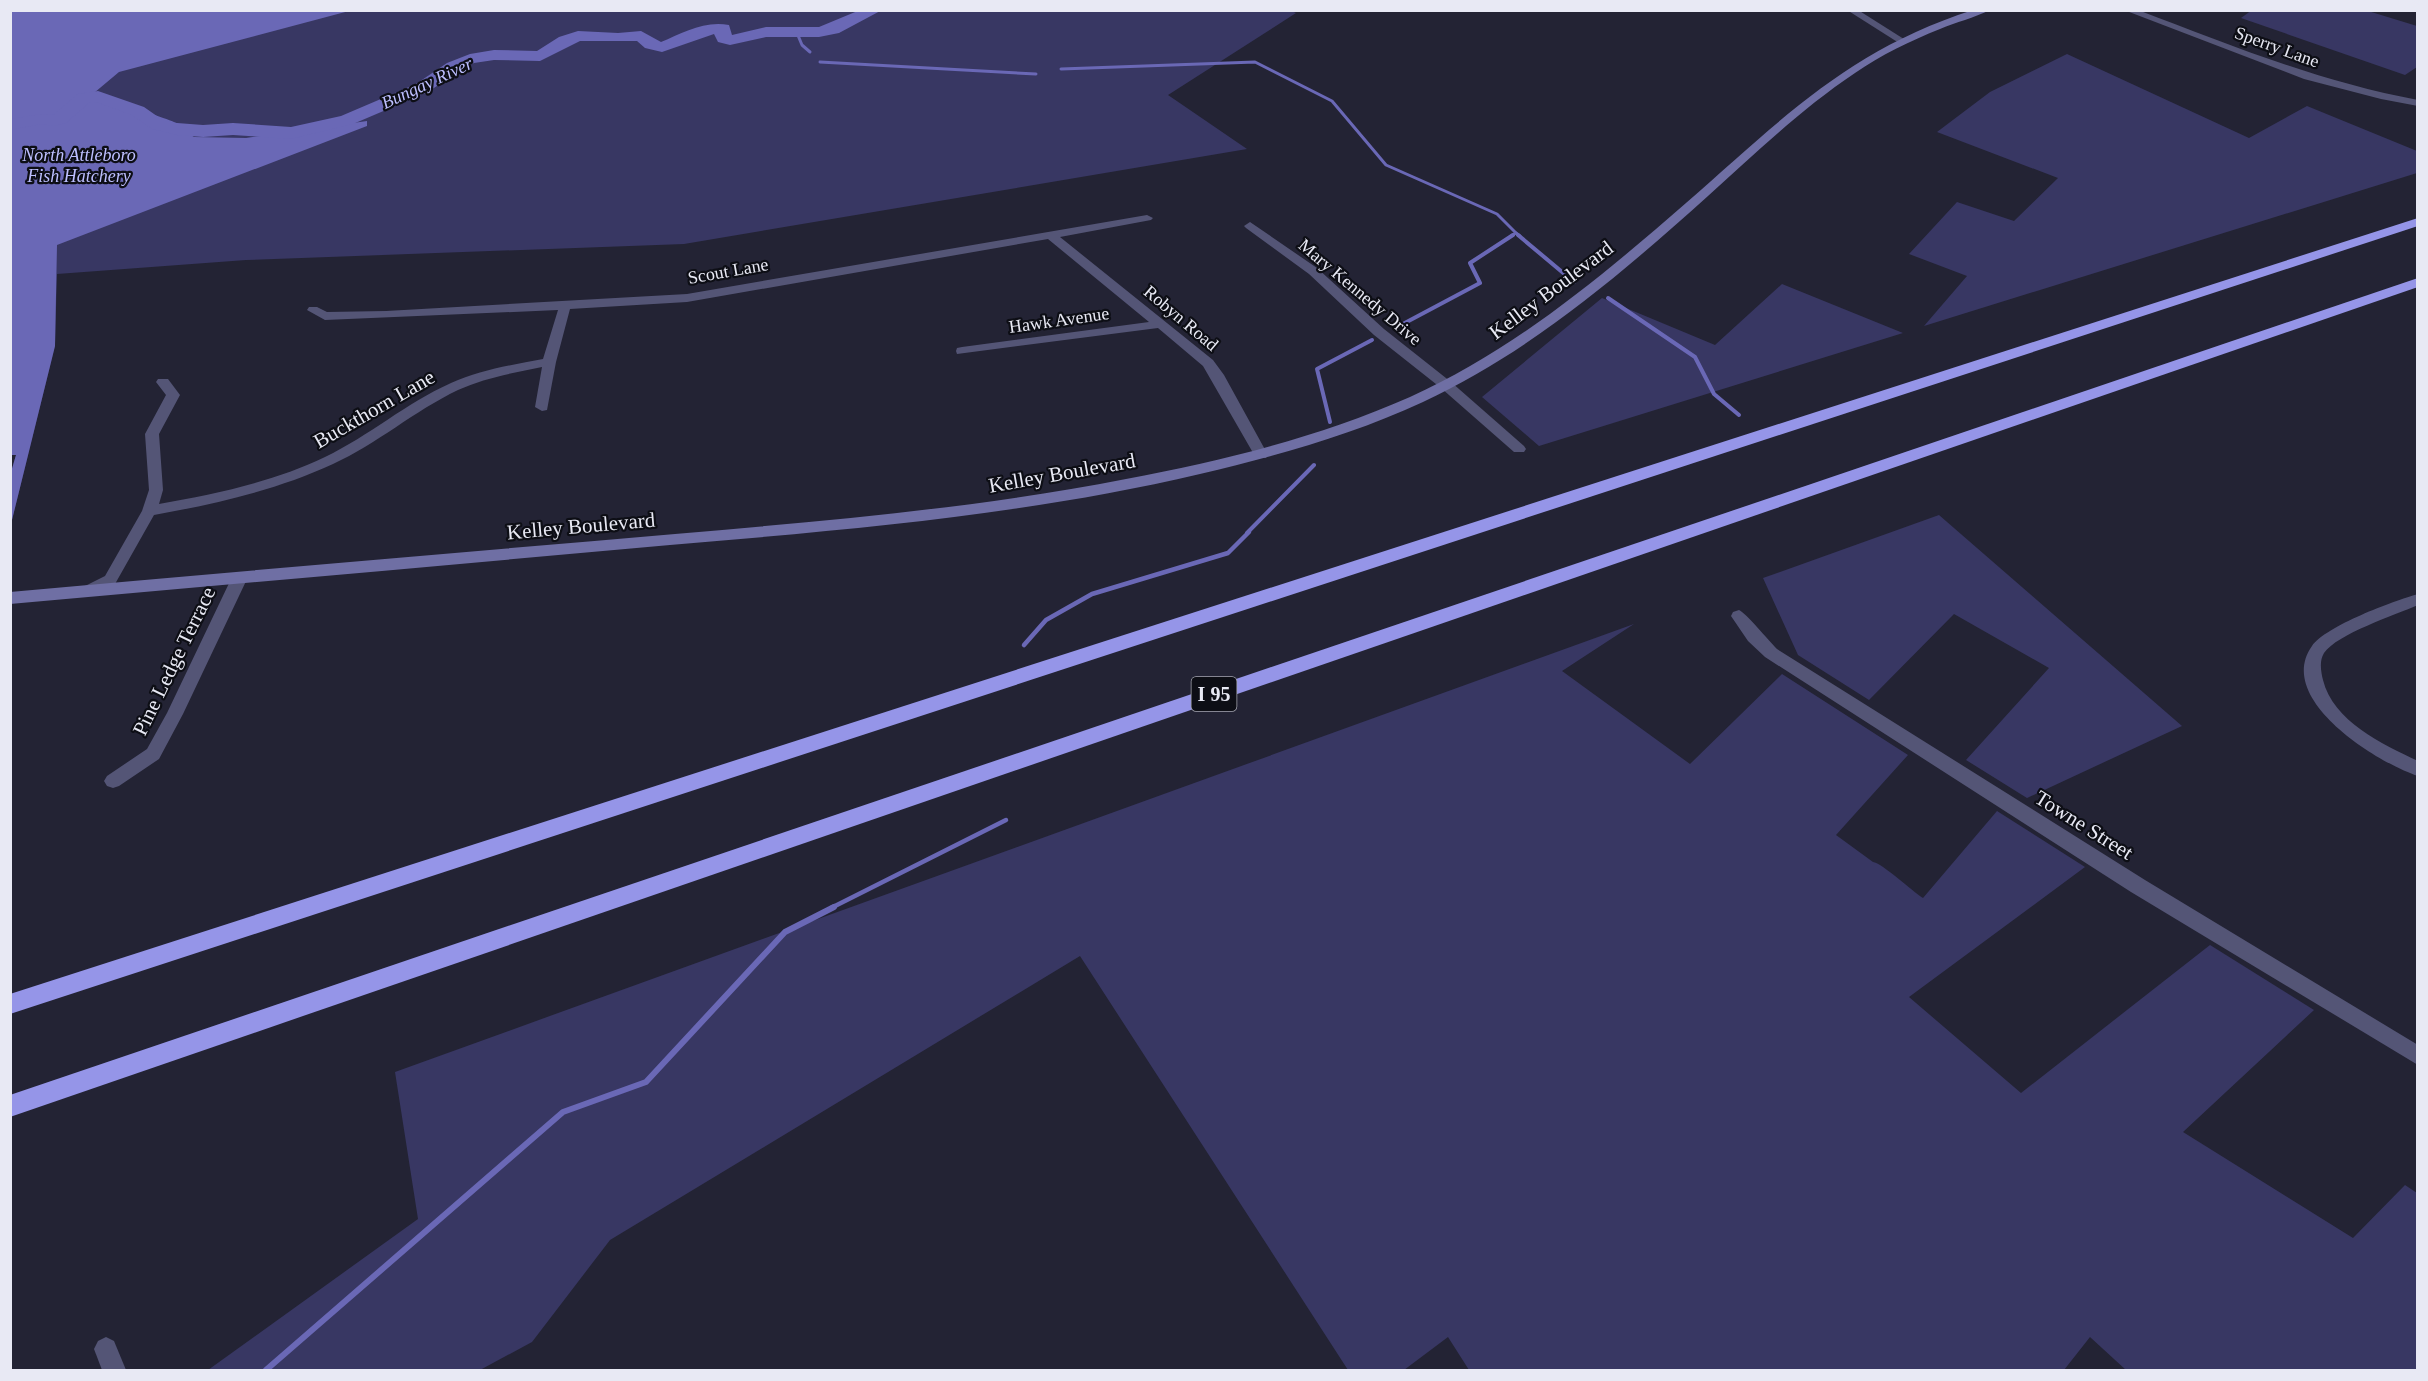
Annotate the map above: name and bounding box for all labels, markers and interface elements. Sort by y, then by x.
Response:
street label: Sperry Lane [2232,22,2322,72]
water label: Bungay River [378,53,477,113]
water label: North Attleboro Fish Hatchery [21,145,136,186]
street label: Mary Kennedy Drive [1295,235,1425,349]
street label: Kelley Boulevard [1484,235,1618,344]
street label: Scout Lane [686,254,770,288]
street label: Robyn Road [1140,281,1222,355]
street label: Hawk Avenue [1008,303,1110,337]
street label: Buckthorn Lane [309,365,439,453]
street label: Kelley Boulevard [987,448,1138,498]
street label: Kelley Boulevard [506,508,657,544]
street label: Pine Ledge Terrace [128,583,220,739]
road number: I 95 [1192,677,1236,711]
street label: Towne Street [2031,785,2138,865]

